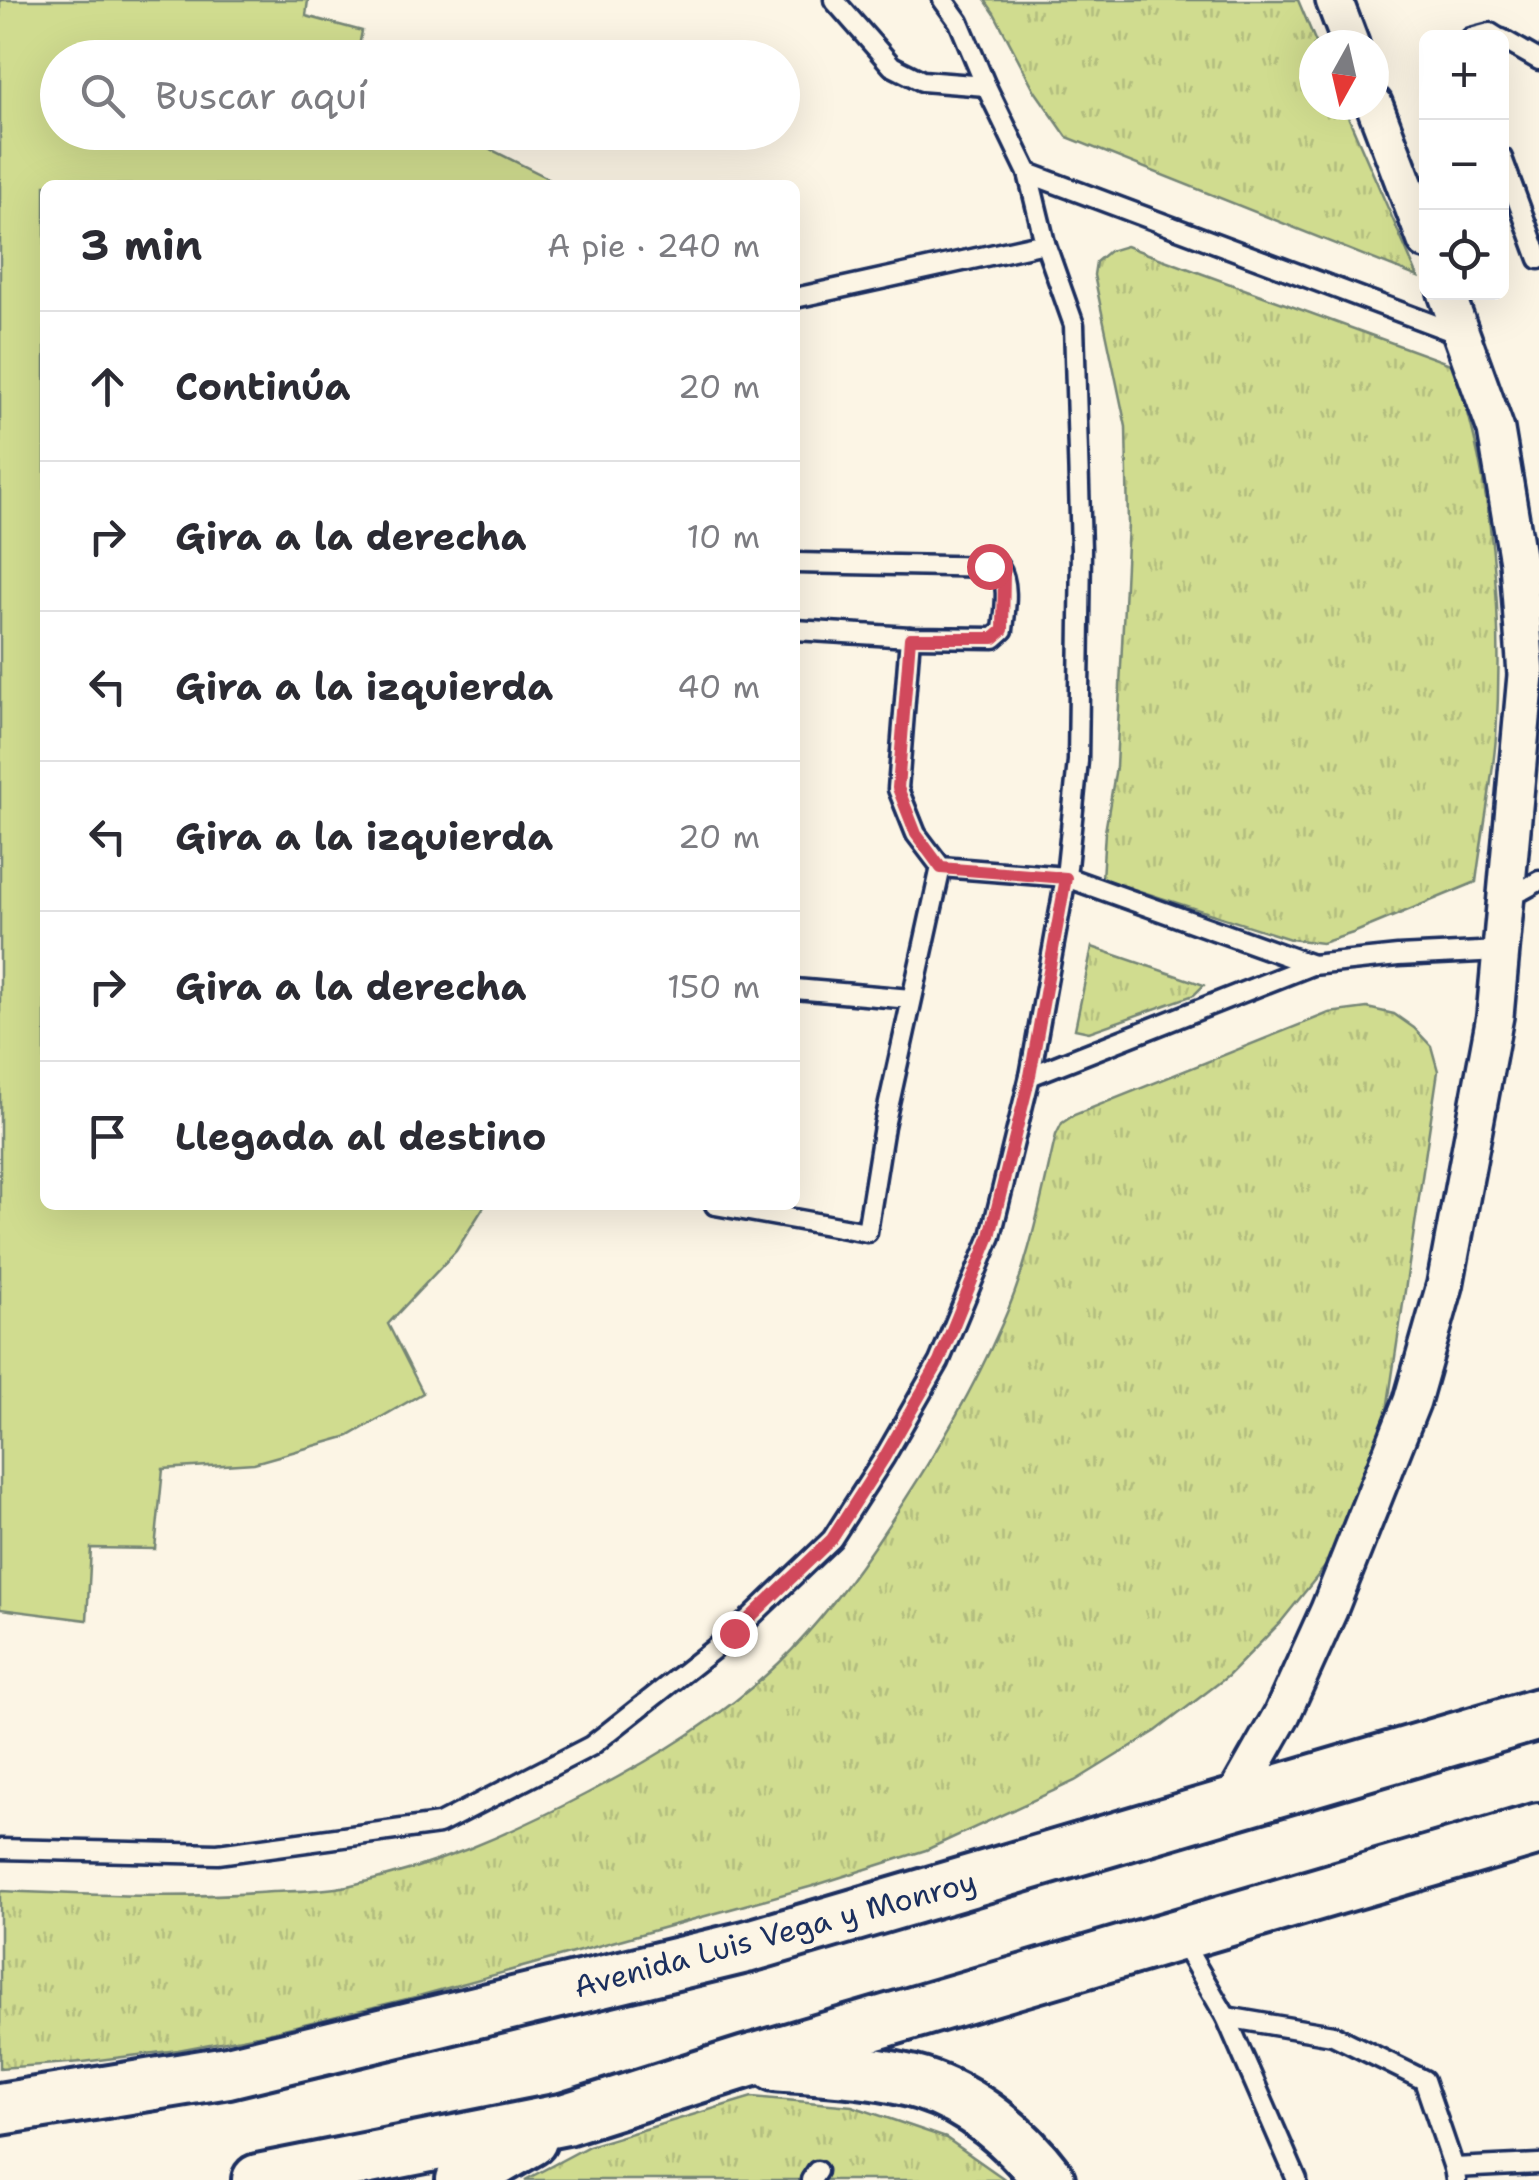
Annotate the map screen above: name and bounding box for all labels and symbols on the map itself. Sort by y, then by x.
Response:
north arrow [1299,30,1389,120]
route start [967,544,1013,590]
route end [712,1611,758,1657]
street label: Avenida Luis Vega y Monroy [569,1861,981,2007]

